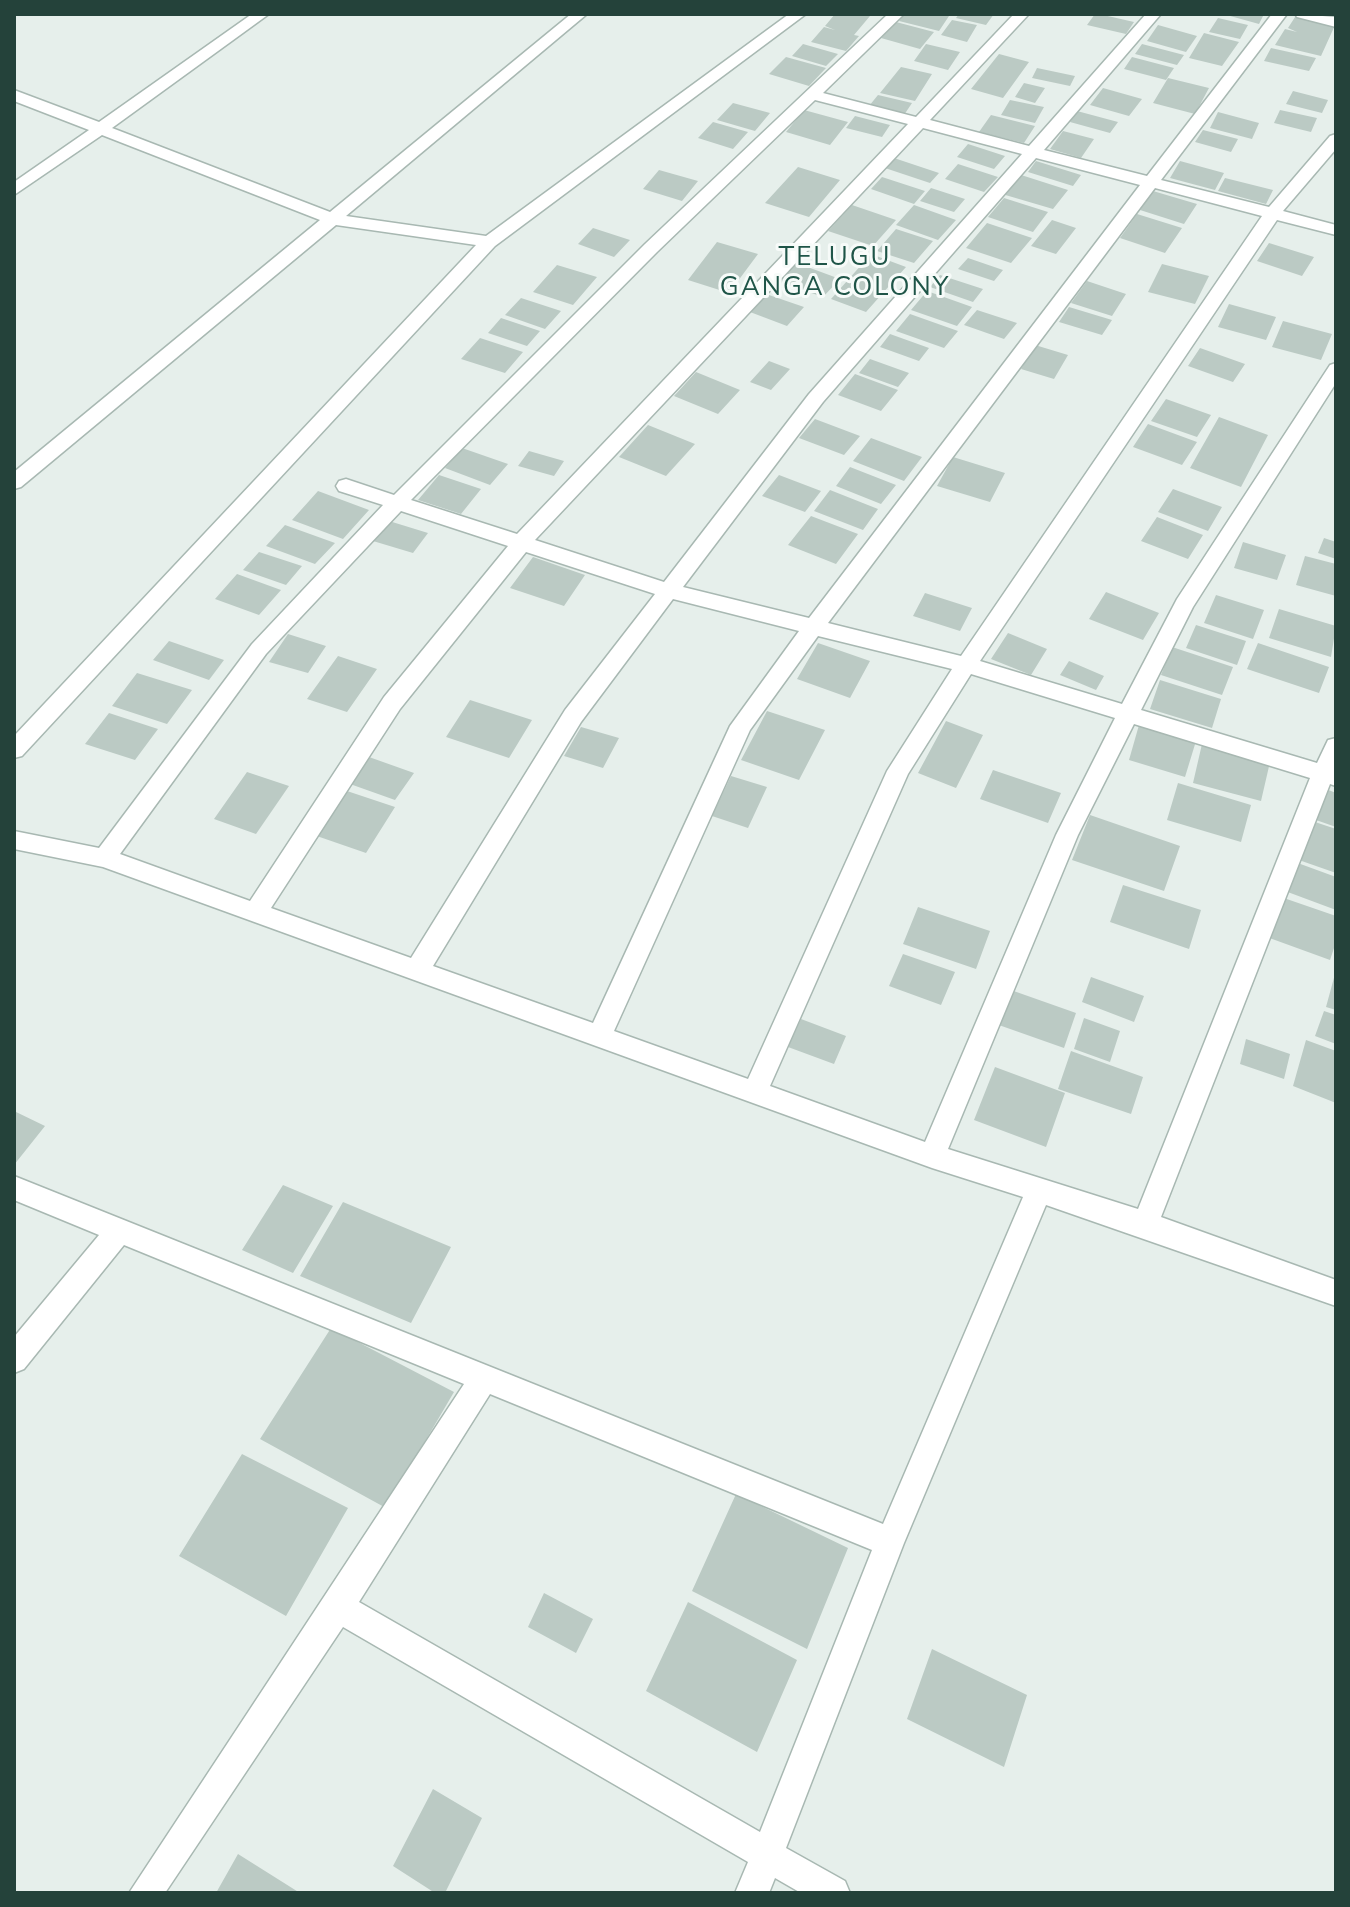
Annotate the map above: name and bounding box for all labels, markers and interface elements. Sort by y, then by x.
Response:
district label: TELUGU GANGA COLONY [720,243,950,304]

